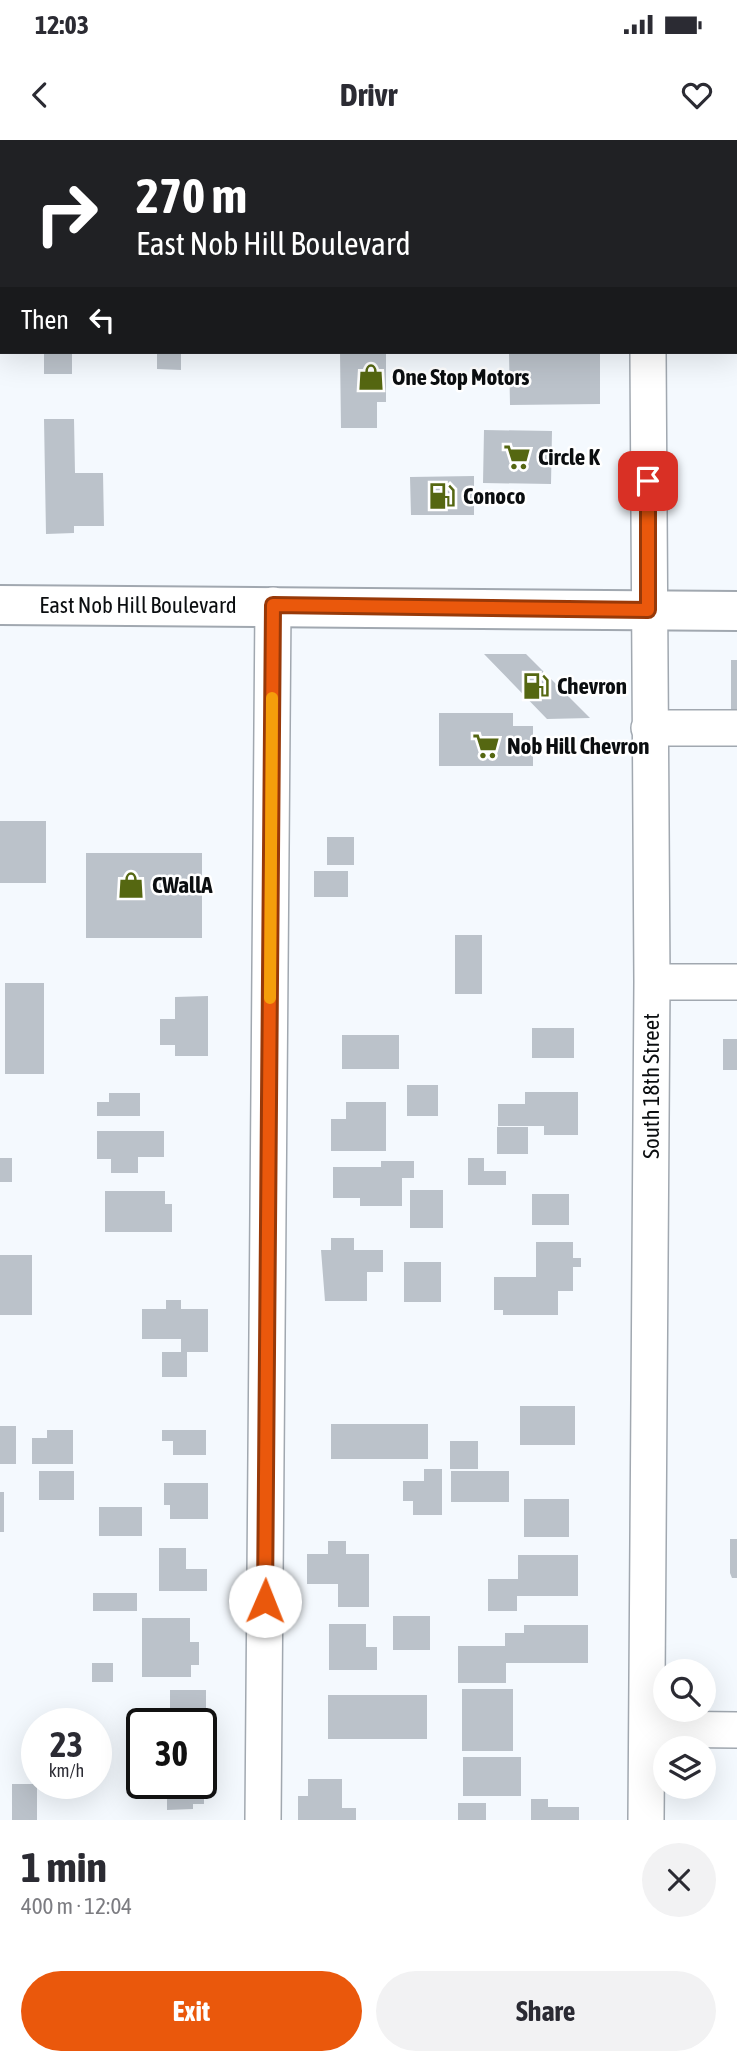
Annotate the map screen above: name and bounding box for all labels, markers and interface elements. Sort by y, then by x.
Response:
text: 12:03 [35,10,89,40]
icon: back [21,76,59,114]
text: Drivr [340,76,397,113]
icon: heart [678,76,716,114]
text: 270 m [136,167,247,223]
icon: right [21,168,112,259]
text: East Nob Hill Boulevard [136,225,411,262]
icon: left [83,301,121,339]
text: Then [21,305,69,335]
shop icon: One Stop Motors [356,362,386,392]
place label: One Stop Motors [392,364,529,390]
supermarket icon: Circle K [502,442,532,472]
place label: Circle K [538,444,600,470]
pin [618,451,678,511]
icon: arrive [629,462,667,500]
fuel station icon: Conoco [427,481,457,511]
place label: Conoco [463,483,526,509]
street label: East Nob Hill Boulevard [39,592,237,618]
fuel station icon: Chevron [521,671,551,701]
place label: Chevron [557,673,627,699]
supermarket icon: Nob Hill Chevron [471,731,501,761]
place label: Nob Hill Chevron [507,733,649,759]
shop icon: CWallA [116,870,146,900]
place label: CWallA [152,872,213,898]
street label: South 18th Street [638,1013,664,1159]
position arrow [228,1564,302,1638]
map controls [653,1659,716,1799]
button: search [653,1659,716,1722]
speed limit sign: 30 [126,1708,217,1799]
text: 23 [50,1724,83,1764]
button: layers [653,1736,716,1799]
text: km/h [49,1760,84,1781]
text: 1 min [21,1843,107,1891]
button: close [642,1843,716,1917]
text: 400 m · 12:04 [21,1893,132,1919]
button: Exit [21,1971,362,2051]
button: Share [376,1971,716,2051]

